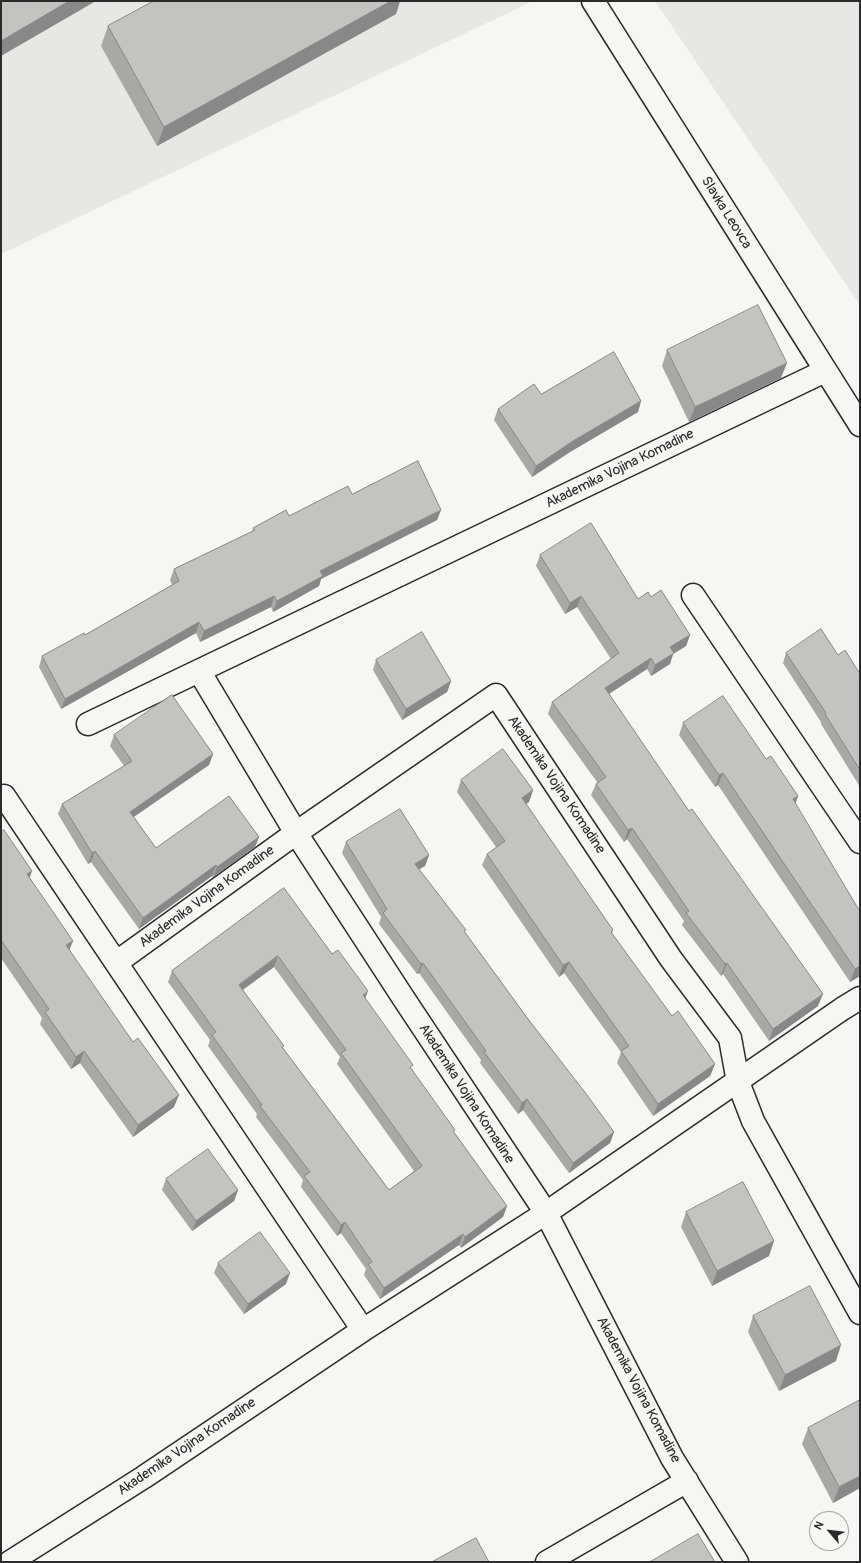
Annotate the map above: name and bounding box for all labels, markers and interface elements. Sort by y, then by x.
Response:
street label: Slavka Leovca [697,174,755,252]
street label: Akademika Vojina Komadine [543,426,697,512]
street label: Akademika Vojina Komadine [503,713,609,857]
street label: Akademika Vojina Komadine [136,842,278,952]
street label: Akademika Vojina Komadine [415,1021,517,1167]
street label: Akademika Vojina Komadine [592,1314,684,1466]
street label: Akademika Vojina Komadine [115,1394,259,1500]
north arrow [809,1511,849,1551]
text: N [811,1519,826,1532]

